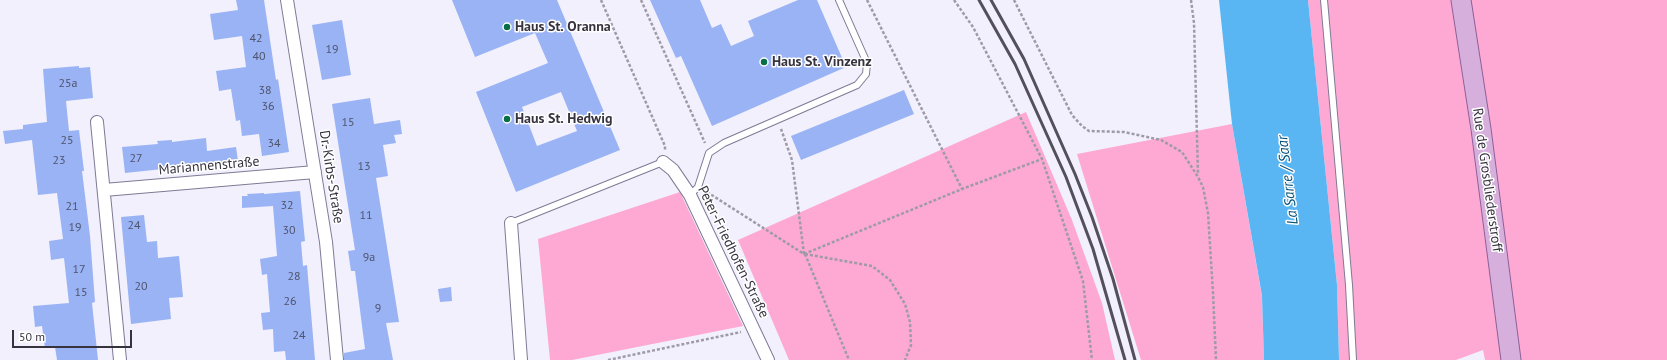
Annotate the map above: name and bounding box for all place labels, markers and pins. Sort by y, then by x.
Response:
place label: Haus St. Oranna [515,19,611,35]
marker: Haus St. Oranna [502,22,512,32]
place label: Haus St. Vinzenz [772,54,872,70]
marker: Haus St. Vinzenz [759,57,769,67]
place label: Haus St. Hedwig [515,111,612,127]
marker: Haus St. Hedwig [502,114,512,124]

